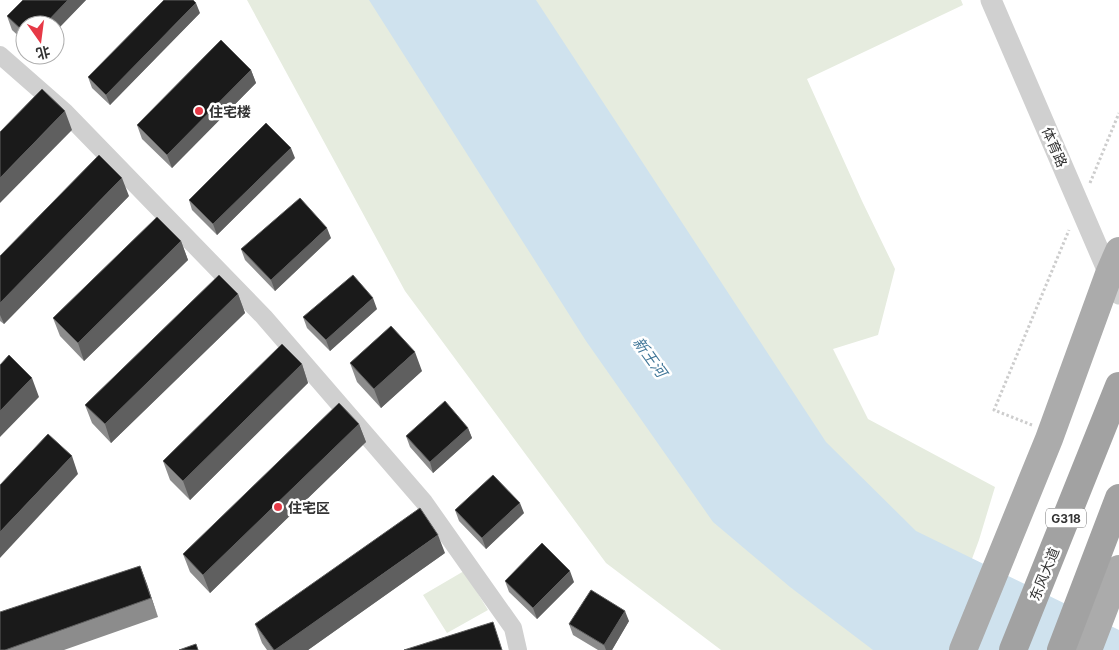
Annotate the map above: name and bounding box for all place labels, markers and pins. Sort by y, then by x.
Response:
place label: 住宅楼 [209,103,251,120]
marker: 住宅楼 [193,105,205,117]
place label: 住宅区 [288,499,330,516]
marker: 住宅区 [272,501,284,513]

